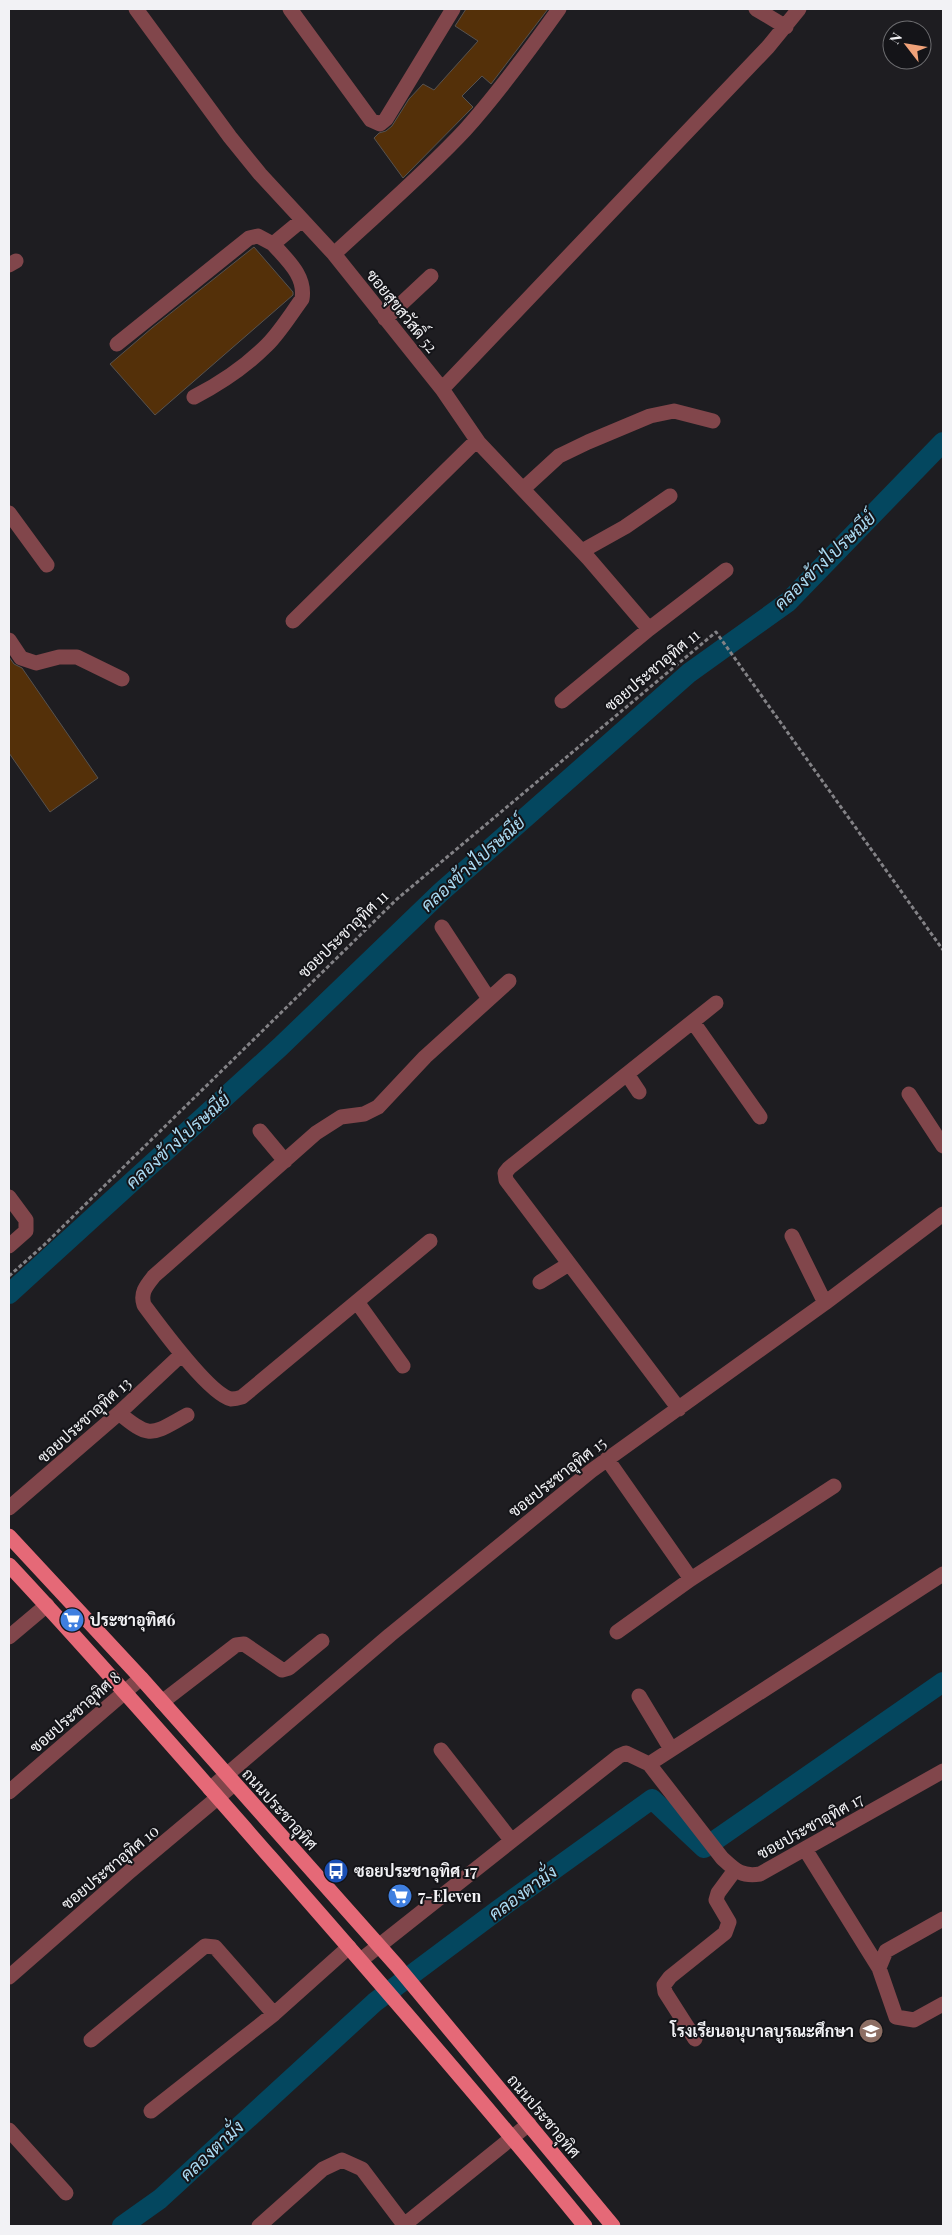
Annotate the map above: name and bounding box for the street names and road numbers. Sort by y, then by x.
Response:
street label: ซอยสุขสวัสดิ์ 52 [361,263,445,358]
street label: ซอยประชาอุทิศ 11 [600,624,705,717]
street label: ซอยประชาอุทิศ 11 [293,885,394,984]
street label: ซอยประชาอุทิศ 13 [32,1372,136,1469]
street label: ซอยประชาอุทิศ 15 [504,1432,611,1523]
street label: ซอยประชาอุทิศ 8 [25,1666,126,1759]
street label: ถนนประชาอุทิศ [236,1763,323,1855]
street label: ซอยประชาอุทิศ 17 [753,1787,868,1865]
street label: ซอยประชาอุทิศ 10 [56,1819,164,1915]
street label: ถนนประชาอุทิศ [502,2069,586,2163]

